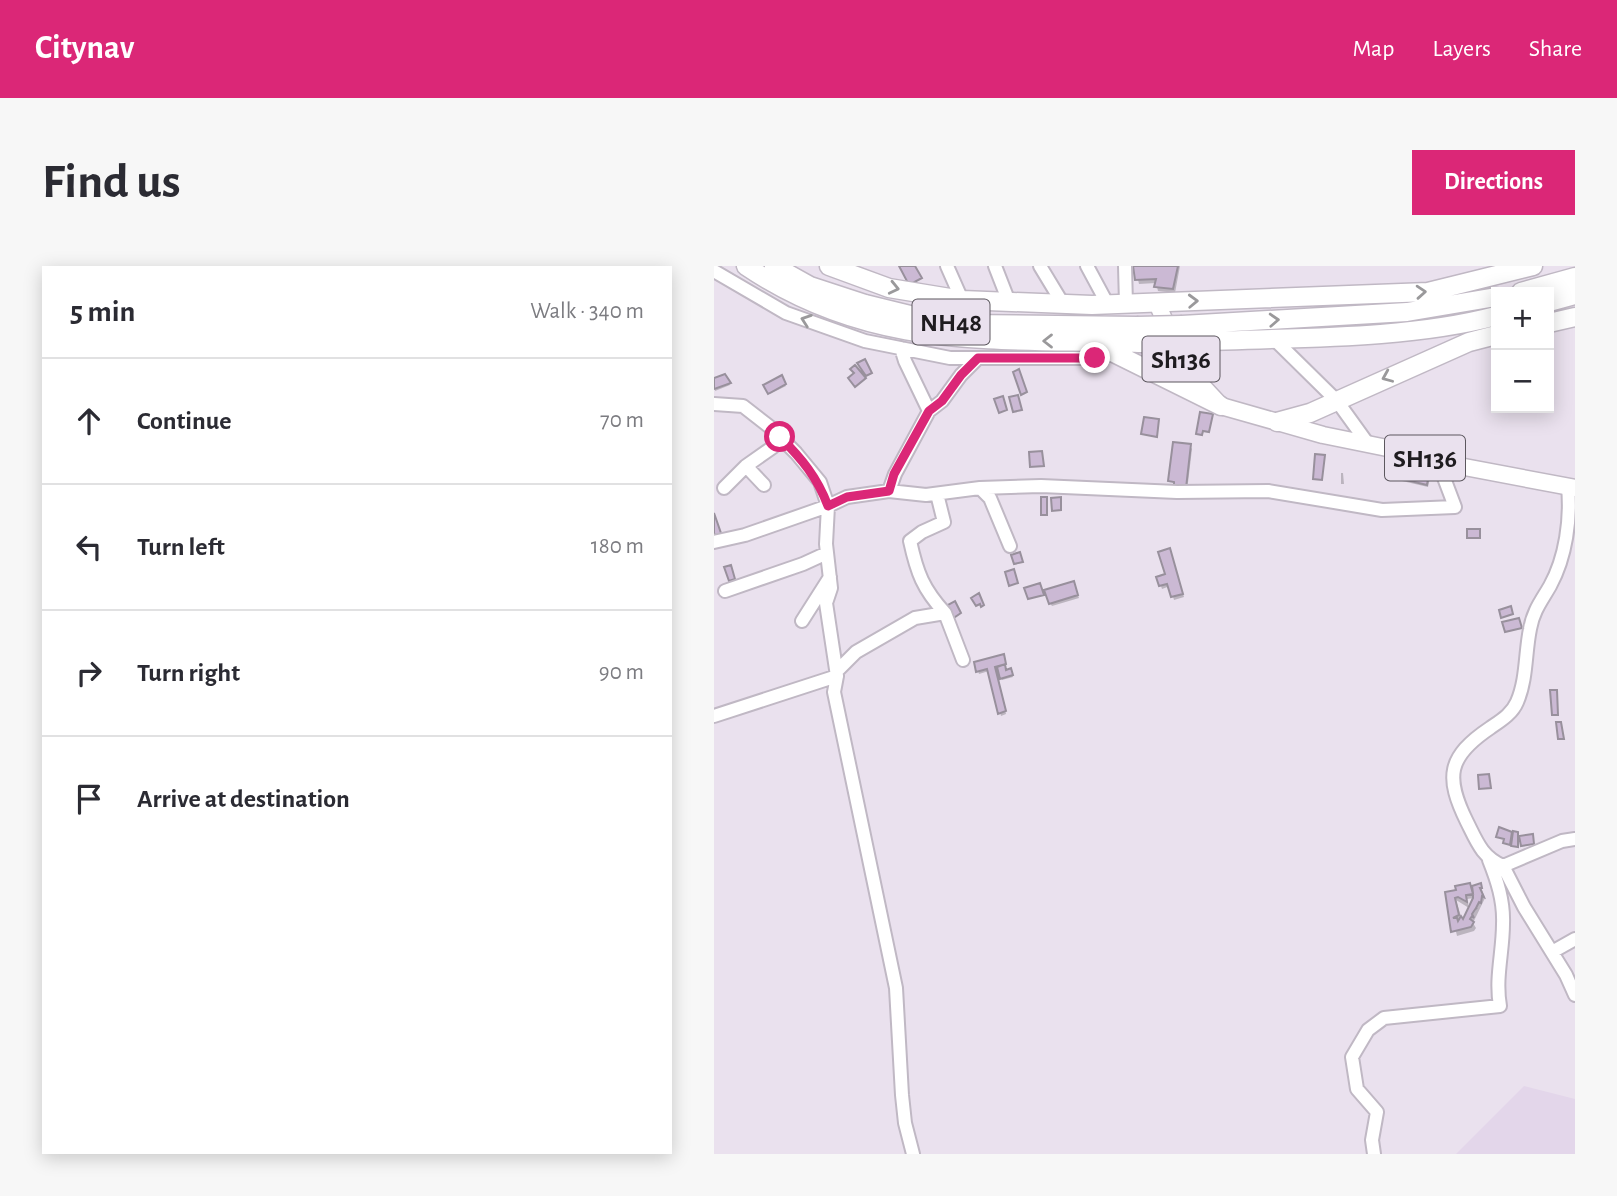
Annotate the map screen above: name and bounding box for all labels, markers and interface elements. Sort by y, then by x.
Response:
text: Citynav [35,32,134,65]
text: Map [1352,37,1394,61]
text: Layers [1432,37,1491,61]
text: Share [1529,37,1582,61]
button: Directions [1412,150,1575,215]
text: Find us [42,158,181,207]
one-way arrow [887,280,899,295]
one-way arrow [1415,285,1426,300]
map controls [1491,287,1554,413]
button: + [1491,287,1554,350]
one-way arrow [1188,294,1199,309]
text: 5 min [70,297,135,327]
text: Walk · 340 m [530,300,644,323]
road number: NH48 [912,300,990,344]
one-way arrow [1269,312,1280,327]
one-way arrow [801,314,813,328]
one-way arrow [1042,333,1052,349]
road number: Sh136 [1142,337,1219,382]
route end [1079,342,1110,373]
button: − [1491,350,1554,413]
one-way arrow [1382,369,1394,383]
icon: ahead [70,402,108,440]
text: Continue [137,408,232,434]
text: 70 m [600,409,644,432]
route start [764,421,795,452]
road number: SH136 [1385,435,1465,480]
icon: left [70,528,108,566]
text: Turn left [137,534,225,560]
text: 180 m [591,535,644,558]
icon: right [70,654,108,692]
text: Turn right [137,660,240,686]
text: 90 m [599,661,644,684]
icon: arrive [70,780,108,818]
text: Arrive at destination [137,786,350,812]

